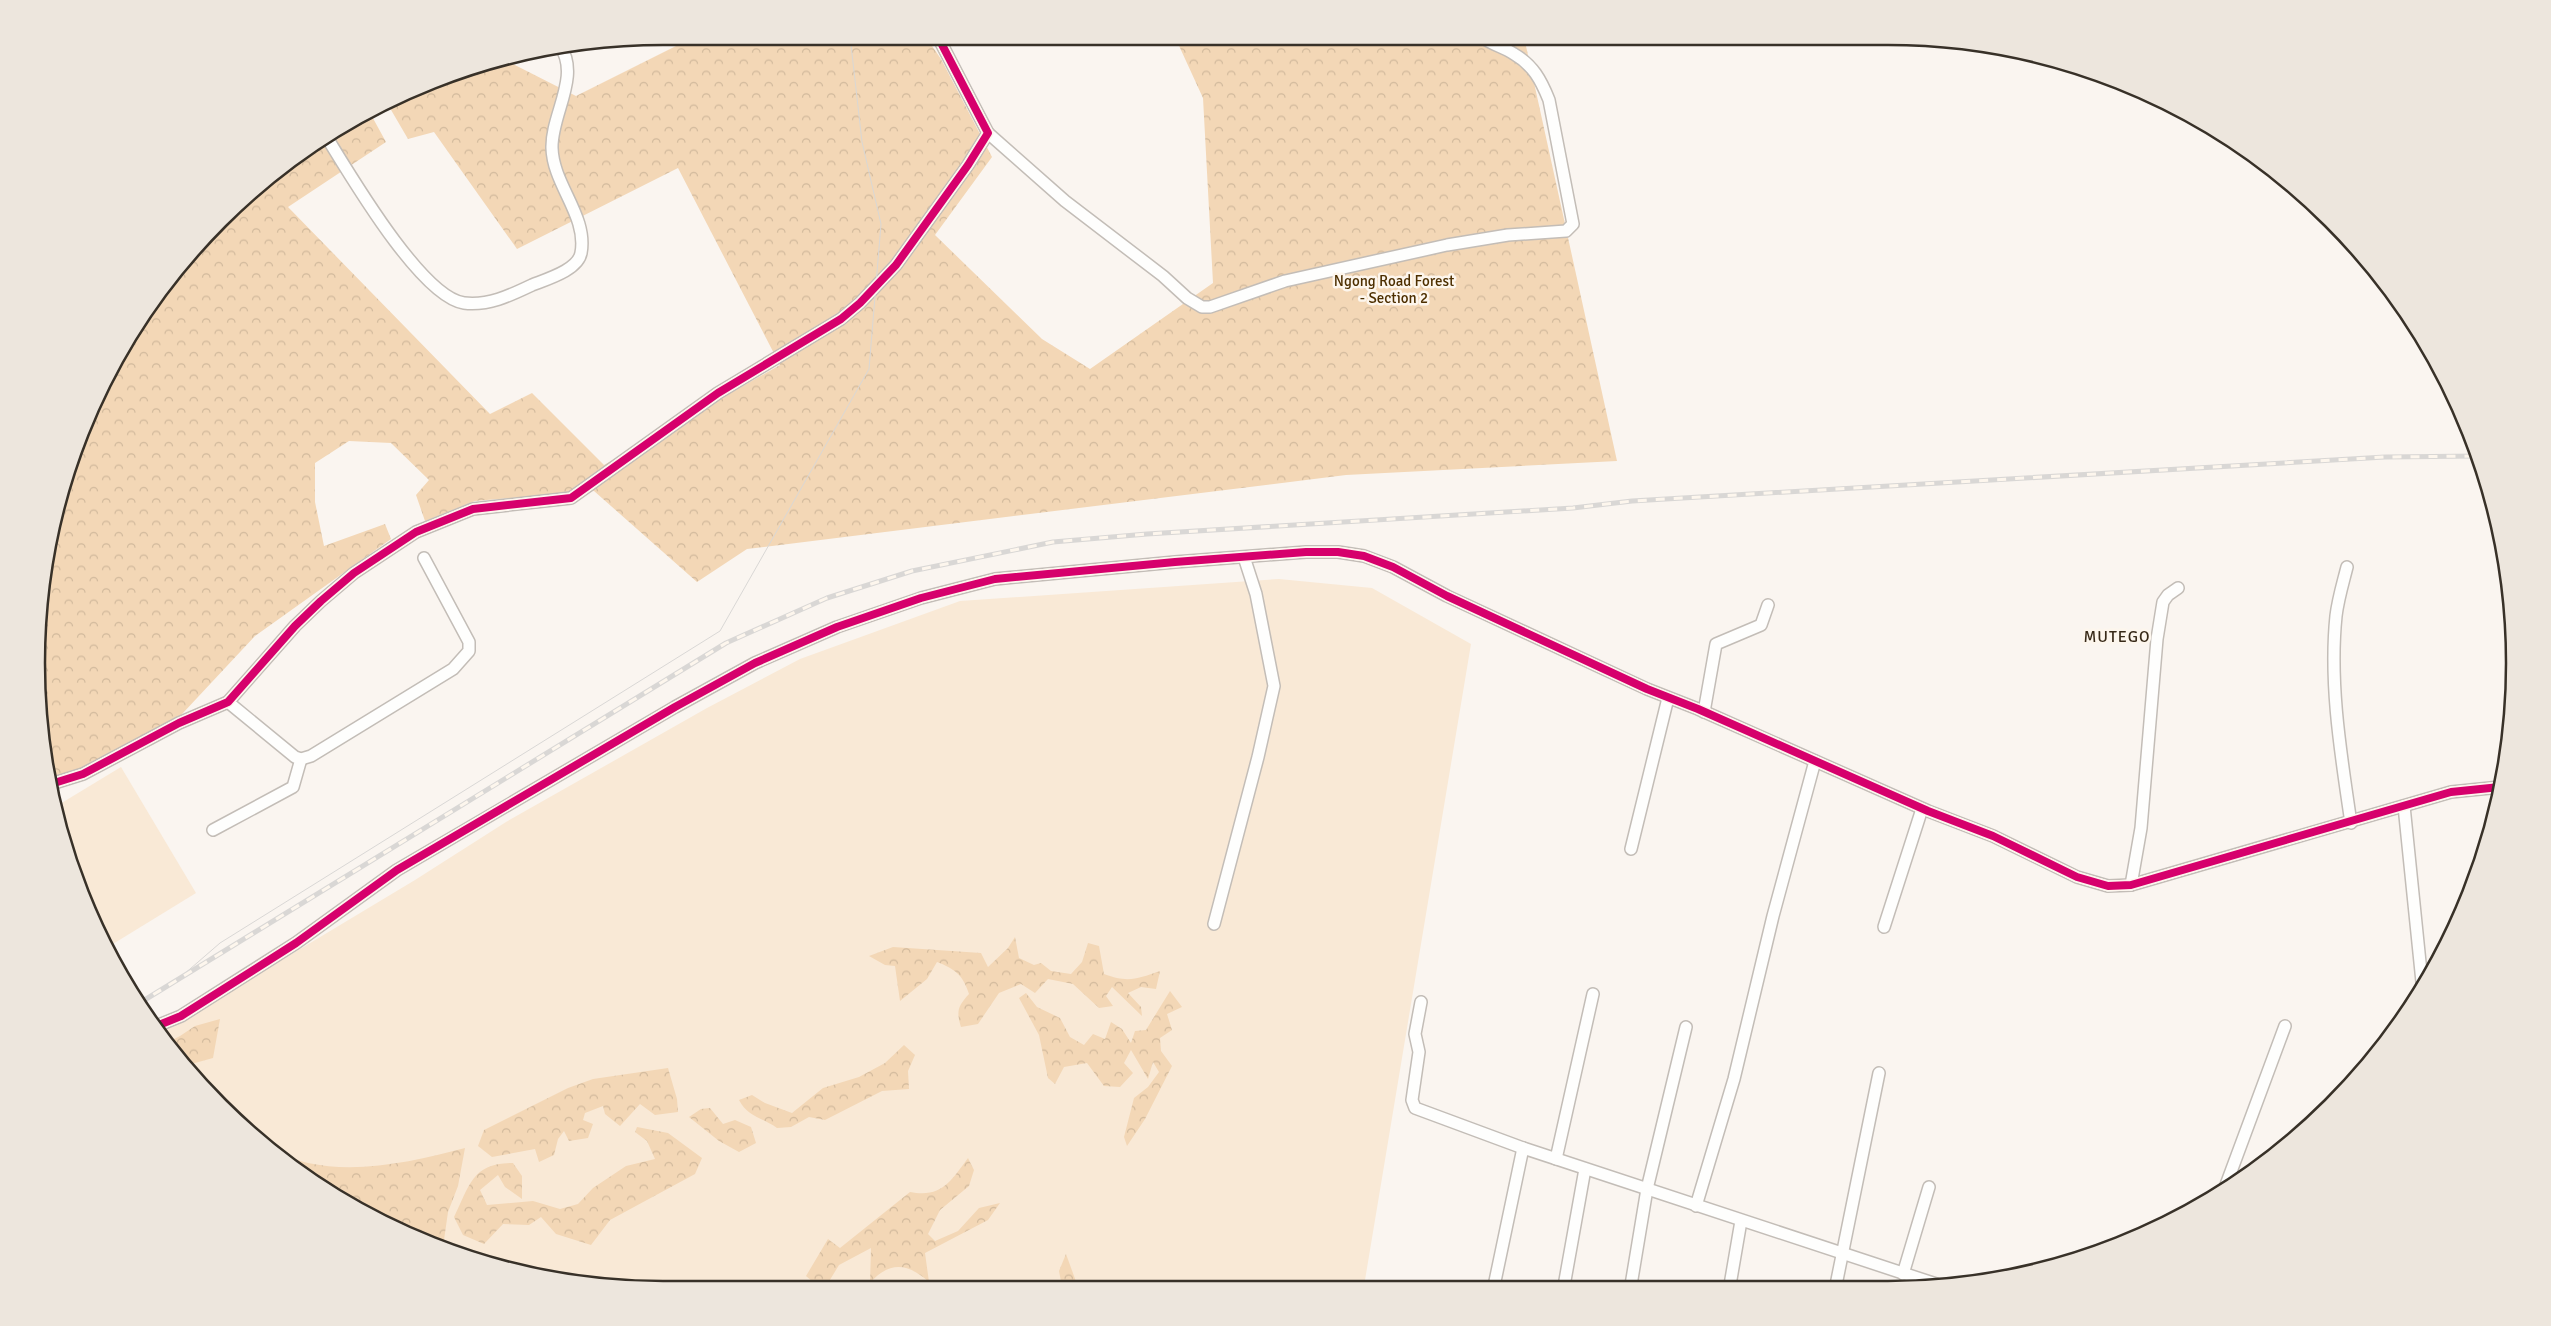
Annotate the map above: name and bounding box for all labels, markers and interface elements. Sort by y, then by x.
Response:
park label: Ngong Road Forest - Section 2 [1334,272,1454,307]
district label: MUTEGO [2083,627,2151,647]

